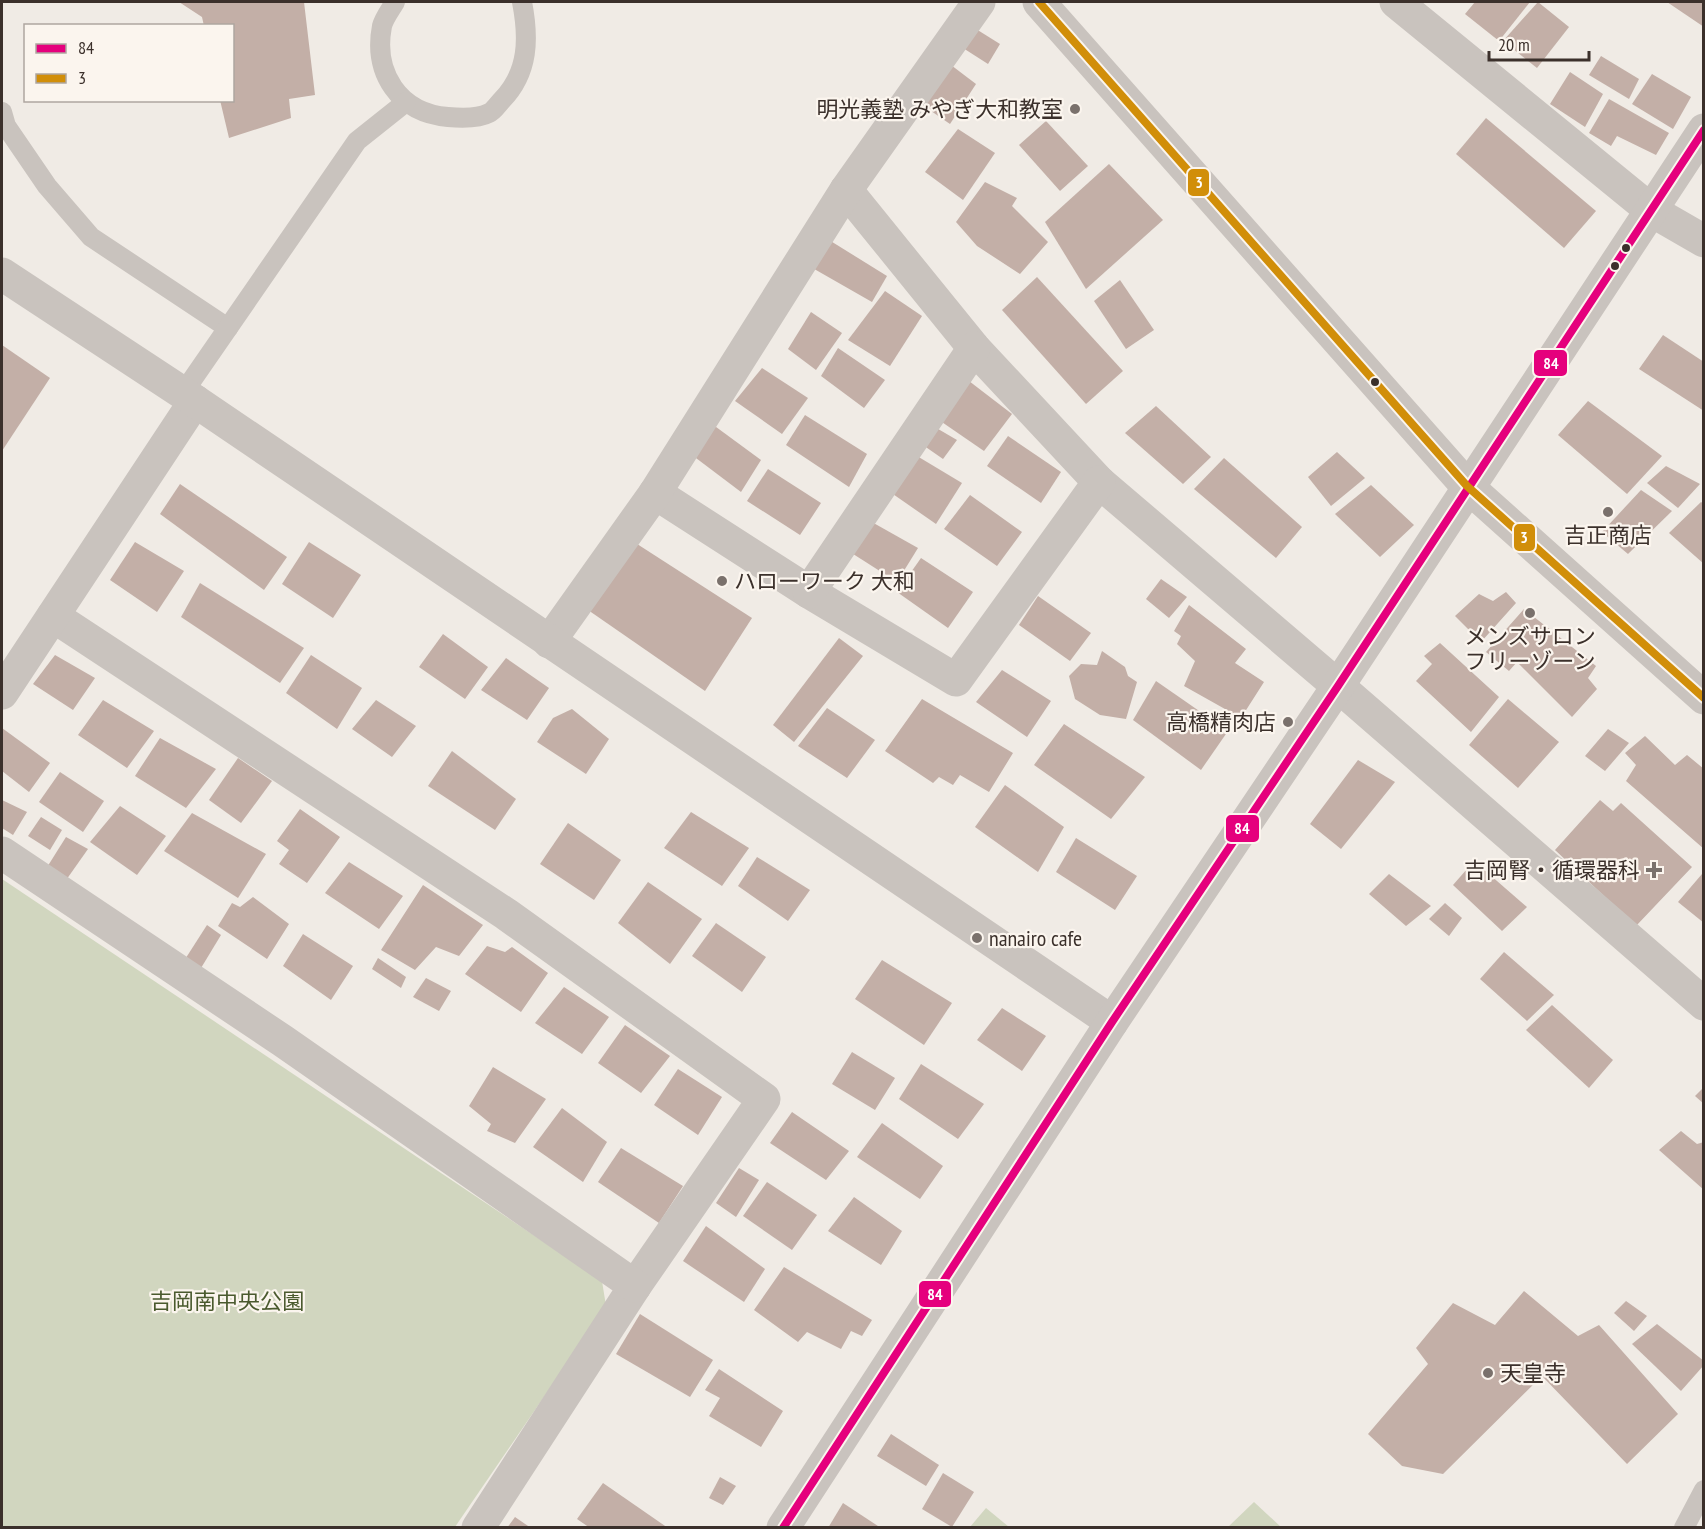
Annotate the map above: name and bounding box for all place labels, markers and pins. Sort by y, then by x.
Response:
place label: 明光義塾 みやぎ大和教室 [816,95,1063,123]
marker: 明光義塾 みやぎ大和教室 [1068,102,1082,116]
unlabelled marker [1620,242,1632,254]
unlabelled marker [1609,260,1621,272]
unlabelled marker [1369,376,1381,388]
marker: 吉正商店 [1601,505,1615,519]
place label: 吉正商店 [1564,521,1652,549]
place label: ハローワーク 大和 [734,567,915,595]
marker: ハローワーク 大和 [715,574,729,588]
marker: メンズサロン フリーゾーン [1523,606,1537,620]
place label: メンズサロン フリーゾーン [1464,622,1596,675]
place label: 高橋精肉店 [1166,708,1276,736]
marker: 高橋精肉店 [1281,715,1295,729]
place label: 吉岡腎・循環器科 [1464,856,1640,884]
marker: 吉岡腎・循環器科 [1645,861,1663,879]
place label: nanairo cafe [989,924,1082,952]
marker: nanairo cafe [970,931,984,945]
place label: 天皇寺 [1500,1359,1566,1387]
marker: 天皇寺 [1481,1366,1495,1380]

